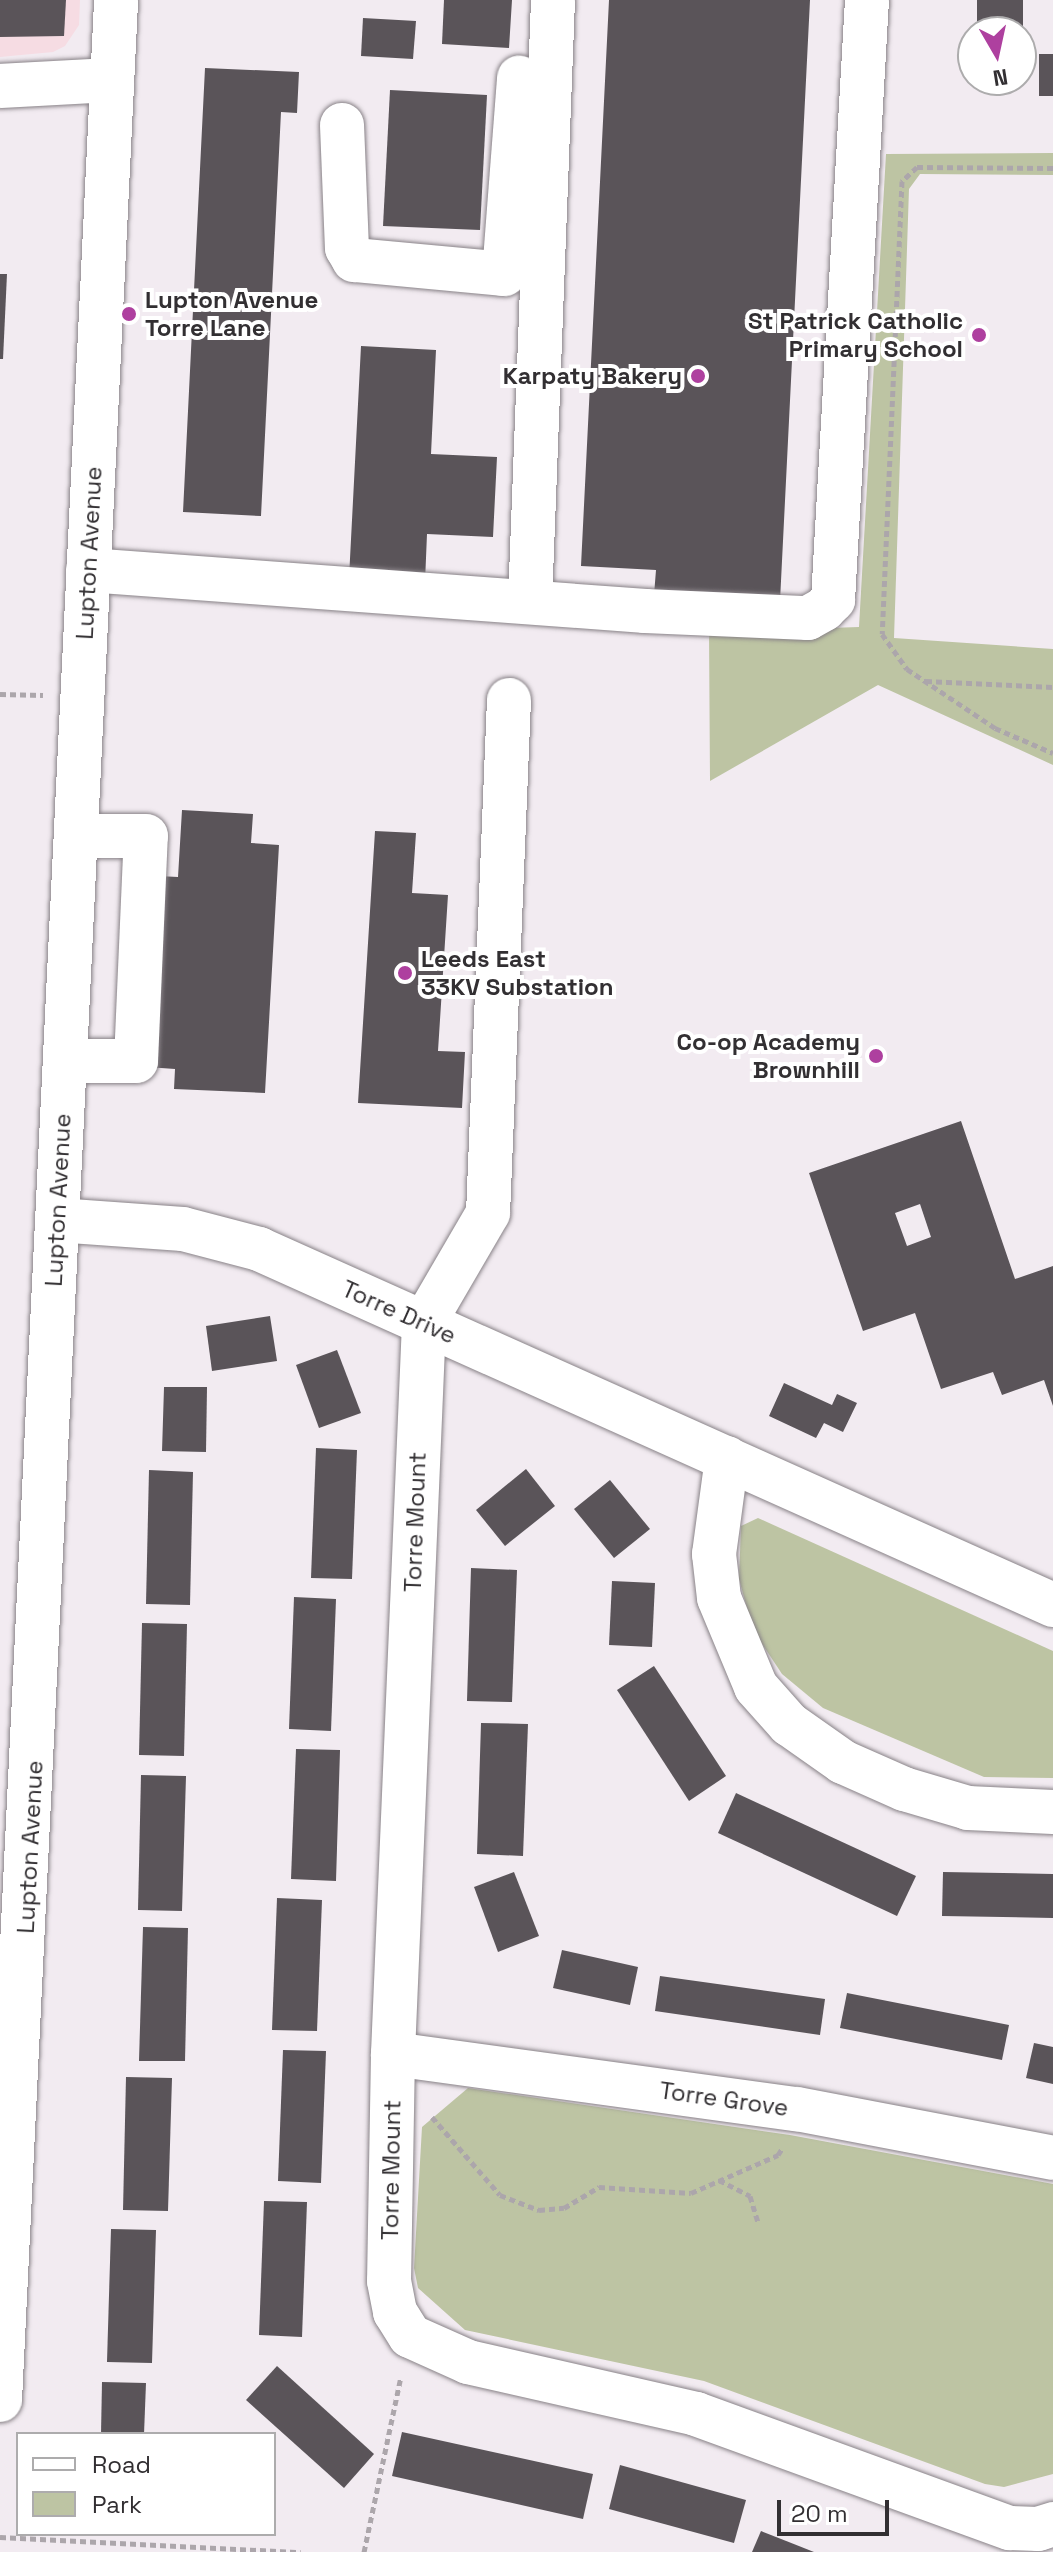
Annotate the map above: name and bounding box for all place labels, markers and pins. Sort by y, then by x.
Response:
place label: Lupton Avenue Torre Lane [145,286,319,342]
marker: Lupton Avenue Torre Lane [120,305,138,323]
place label: St Patrick Catholic Primary School [748,307,963,363]
marker: St Patrick Catholic Primary School [970,326,988,344]
place label: Karpaty Bakery [503,362,682,390]
marker: Karpaty Bakery [689,367,707,385]
place label: Leeds East 33KV Substation [421,945,614,1001]
marker: Leeds East 33KV Substation [396,964,414,982]
place label: Co-op Academy Brownhill [676,1028,860,1084]
marker: Co-op Academy Brownhill [867,1047,885,1065]

